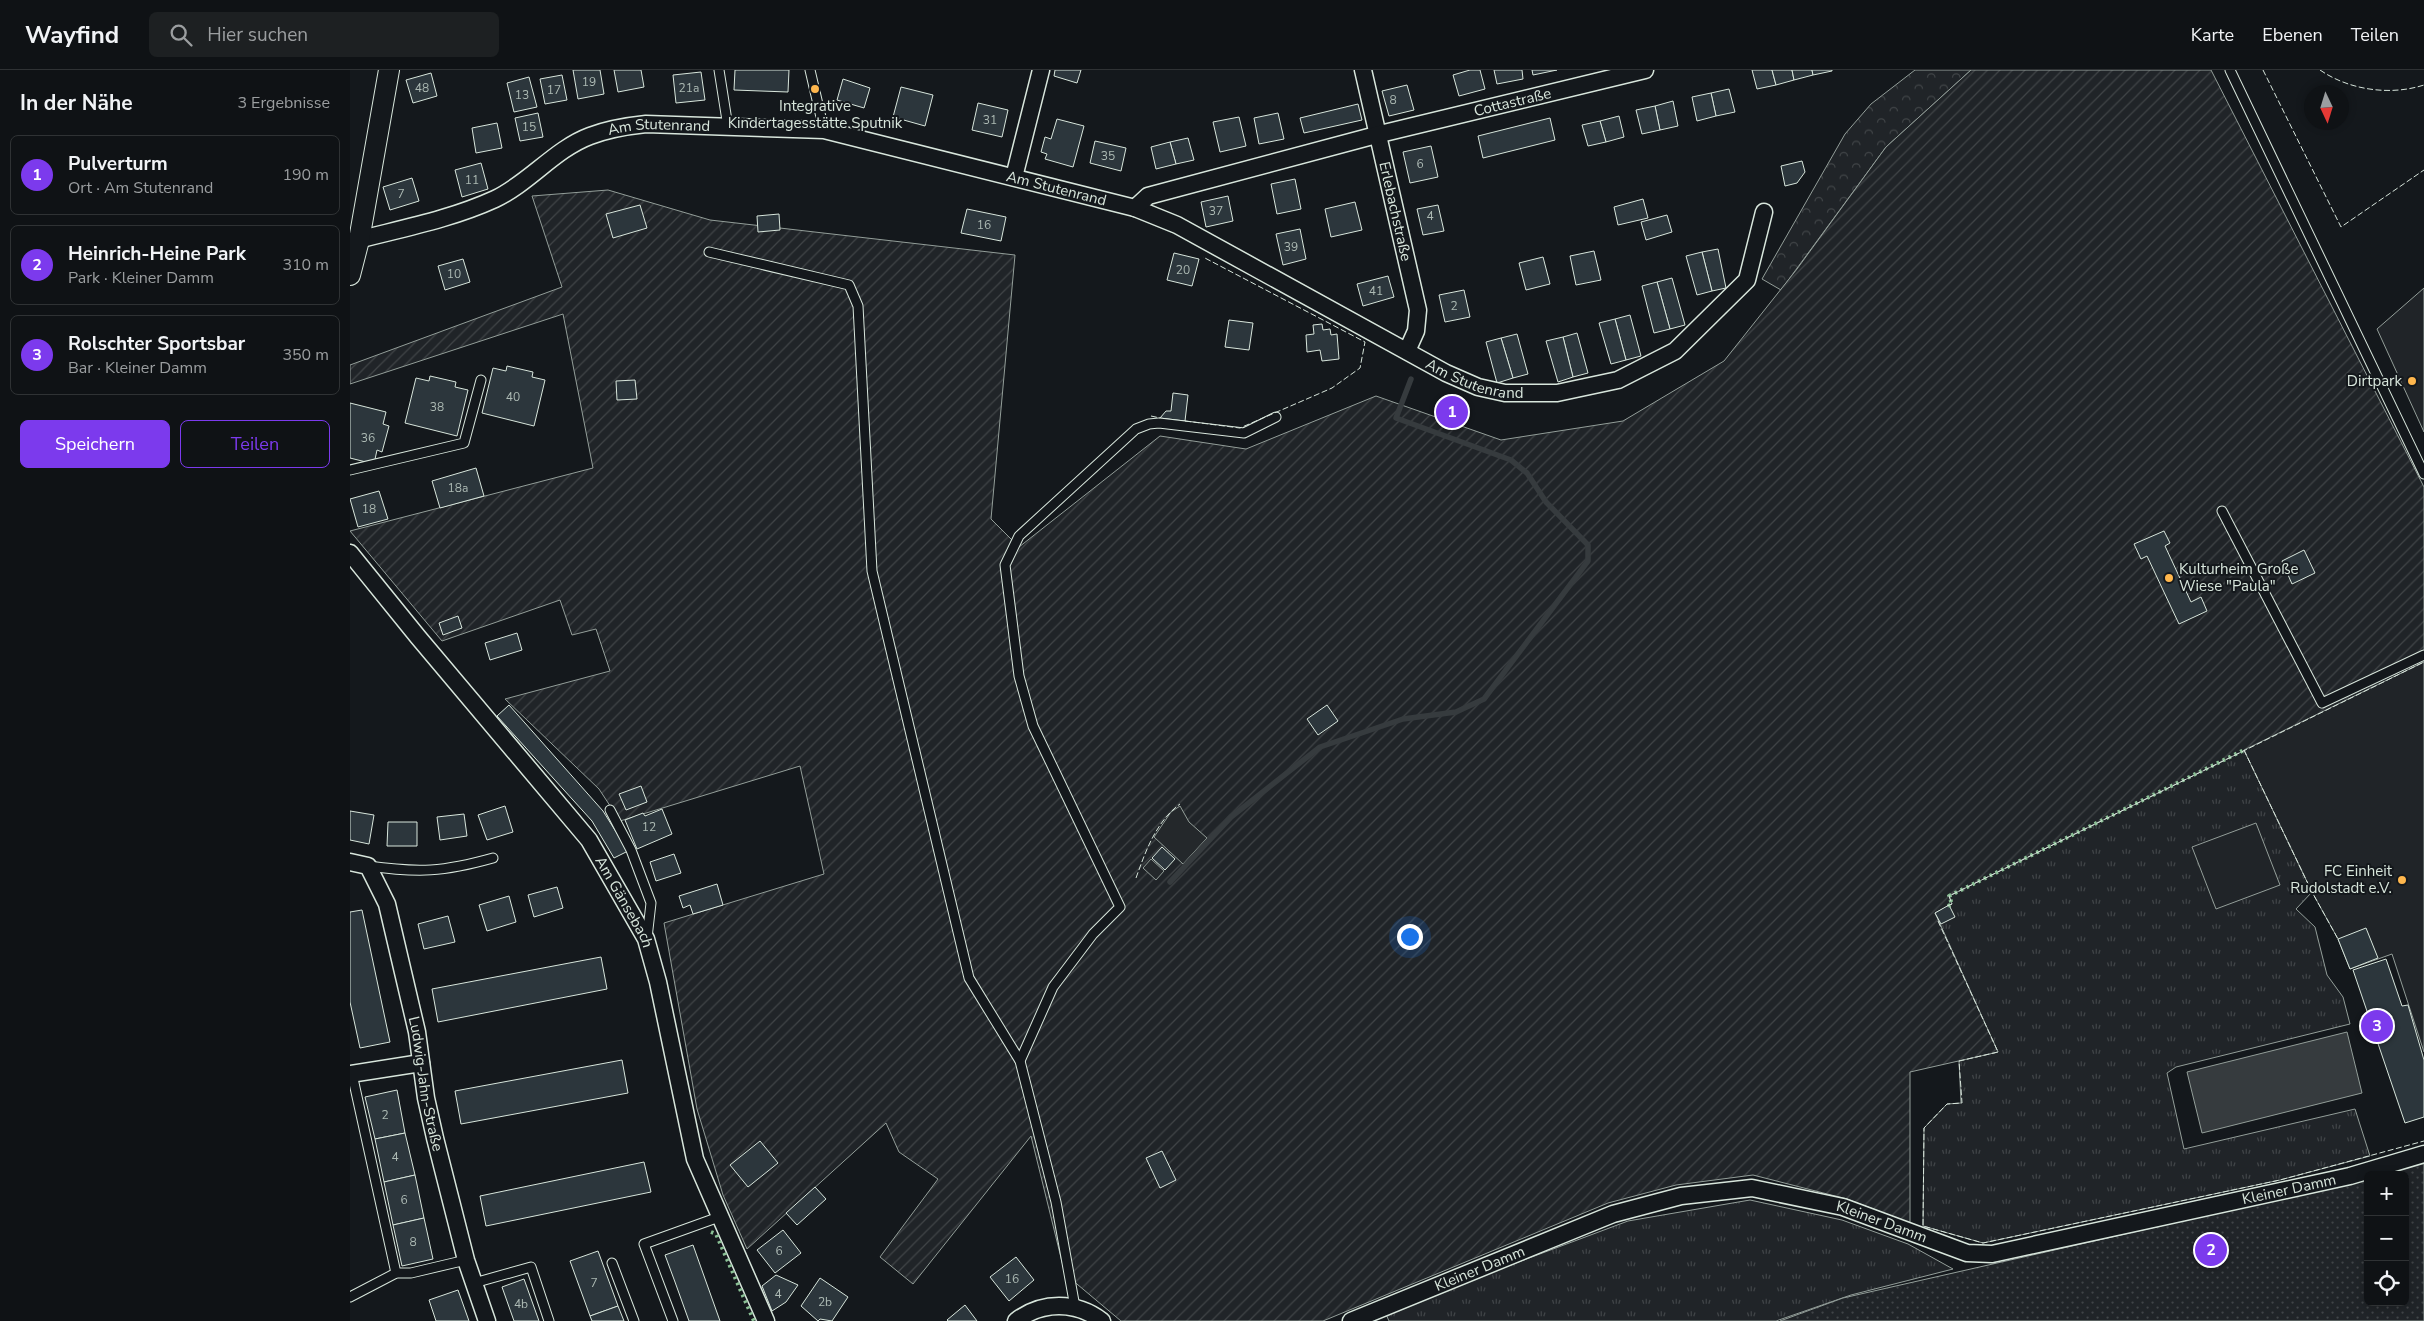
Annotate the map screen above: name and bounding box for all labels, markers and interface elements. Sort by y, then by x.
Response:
search box [149,12,499,57]
text: Wayfind [25,19,119,51]
icon: search [167,21,195,49]
text: Hier suchen [207,22,308,48]
text: Karte [2191,23,2234,47]
text: Ebenen [2262,23,2323,47]
text: Teilen [2351,23,2399,47]
house number: 19 [582,74,596,90]
house number: 48 [415,80,429,96]
house number: 21a [679,80,699,96]
house number: 17 [547,82,561,98]
marker: Integrative Kindertagesstätte Sputnik [809,83,821,95]
street label: Cottastraße [1472,83,1553,121]
north arrow [2304,85,2349,130]
house number: 13 [515,87,529,103]
text: In der Nähe [20,89,133,117]
text: 3 Ergebnisse [237,92,330,114]
house number: 8 [1389,92,1397,108]
place label: Integrative Kindertagesstätte Sputnik [728,96,903,133]
house number: 31 [983,112,997,128]
street label: Am Stutenrand [606,114,710,140]
house number: 15 [522,119,536,135]
house number: 35 [1101,148,1115,164]
text: Pulverturm [68,151,168,177]
house number: 6 [1416,156,1424,172]
street label: Erlebachstraße [1374,160,1416,263]
text: 1 [32,164,42,186]
text: 190 m [282,164,329,186]
street label: Am Stutenrand [1004,166,1109,210]
house number: 11 [465,172,479,188]
text: Ort · Am Stutenrand [68,177,213,199]
house number: 7 [397,186,405,202]
house number: 37 [1209,203,1223,219]
house number: 4 [1426,208,1434,224]
house number: 16 [977,217,991,233]
house number: 39 [1284,239,1298,255]
text: Heinrich-Heine Park [68,241,246,267]
text: 2 [32,254,42,276]
text: 310 m [282,254,329,276]
house number: 20 [1176,262,1190,278]
house number: 10 [447,266,461,282]
text: Park · Kleiner Damm [68,267,214,289]
house number: 41 [1369,283,1383,299]
house number: 2 [1450,298,1458,314]
text: Rolschter Sportsbar [68,331,245,357]
text: 3 [32,344,42,366]
text: 350 m [282,344,329,366]
street label: Am Stutenrand [1422,354,1523,403]
text: Bar · Kleiner Damm [68,357,207,379]
place label: Dirtpark [2347,371,2402,391]
marker: Dirtpark [2406,375,2418,387]
house number: 40 [506,389,520,405]
pin: 1 [1436,393,1468,431]
house number: 38 [430,399,444,415]
button: Speichern [20,420,170,468]
button: Teilen [180,420,330,468]
house number: 36 [361,430,375,446]
house number: 18a [448,480,468,496]
house number: 18 [362,501,376,517]
place label: Kulturheim Große Wiese "Paula" [2179,559,2298,596]
marker: Kulturheim Große Wiese "Paula" [2163,572,2175,584]
house number: 12 [642,819,656,835]
street label: Am Gänsebach [590,853,658,950]
place label: FC Einheit Rudolstadt e.V. [2290,861,2393,898]
marker: FC Einheit Rudolstadt e.V. [2396,874,2408,886]
your location [1397,924,1423,950]
pin: 3 [2361,1007,2393,1045]
street label: Ludwig-Jahn-Straße [404,1014,448,1154]
house number: 2 [381,1107,389,1123]
house number: 4 [391,1149,399,1165]
street label: Kleiner Damm [2240,1169,2338,1209]
map controls [2364,1171,2409,1306]
button: + [2364,1171,2409,1216]
house number: 6 [400,1192,408,1208]
street label: Kleiner Damm [1834,1196,1930,1247]
button: − [2364,1216,2409,1261]
pin: 2 [2195,1231,2227,1269]
house number: 8 [409,1234,417,1250]
street label: Kleiner Damm [1432,1241,1528,1296]
house number: 6 [775,1243,783,1259]
button: locate [2364,1261,2409,1306]
house number: 16 [1005,1271,1019,1287]
house number: 7 [590,1275,598,1291]
house number: 4 [774,1286,782,1302]
house number: 2b [818,1294,832,1310]
house number: 4b [514,1296,528,1312]

